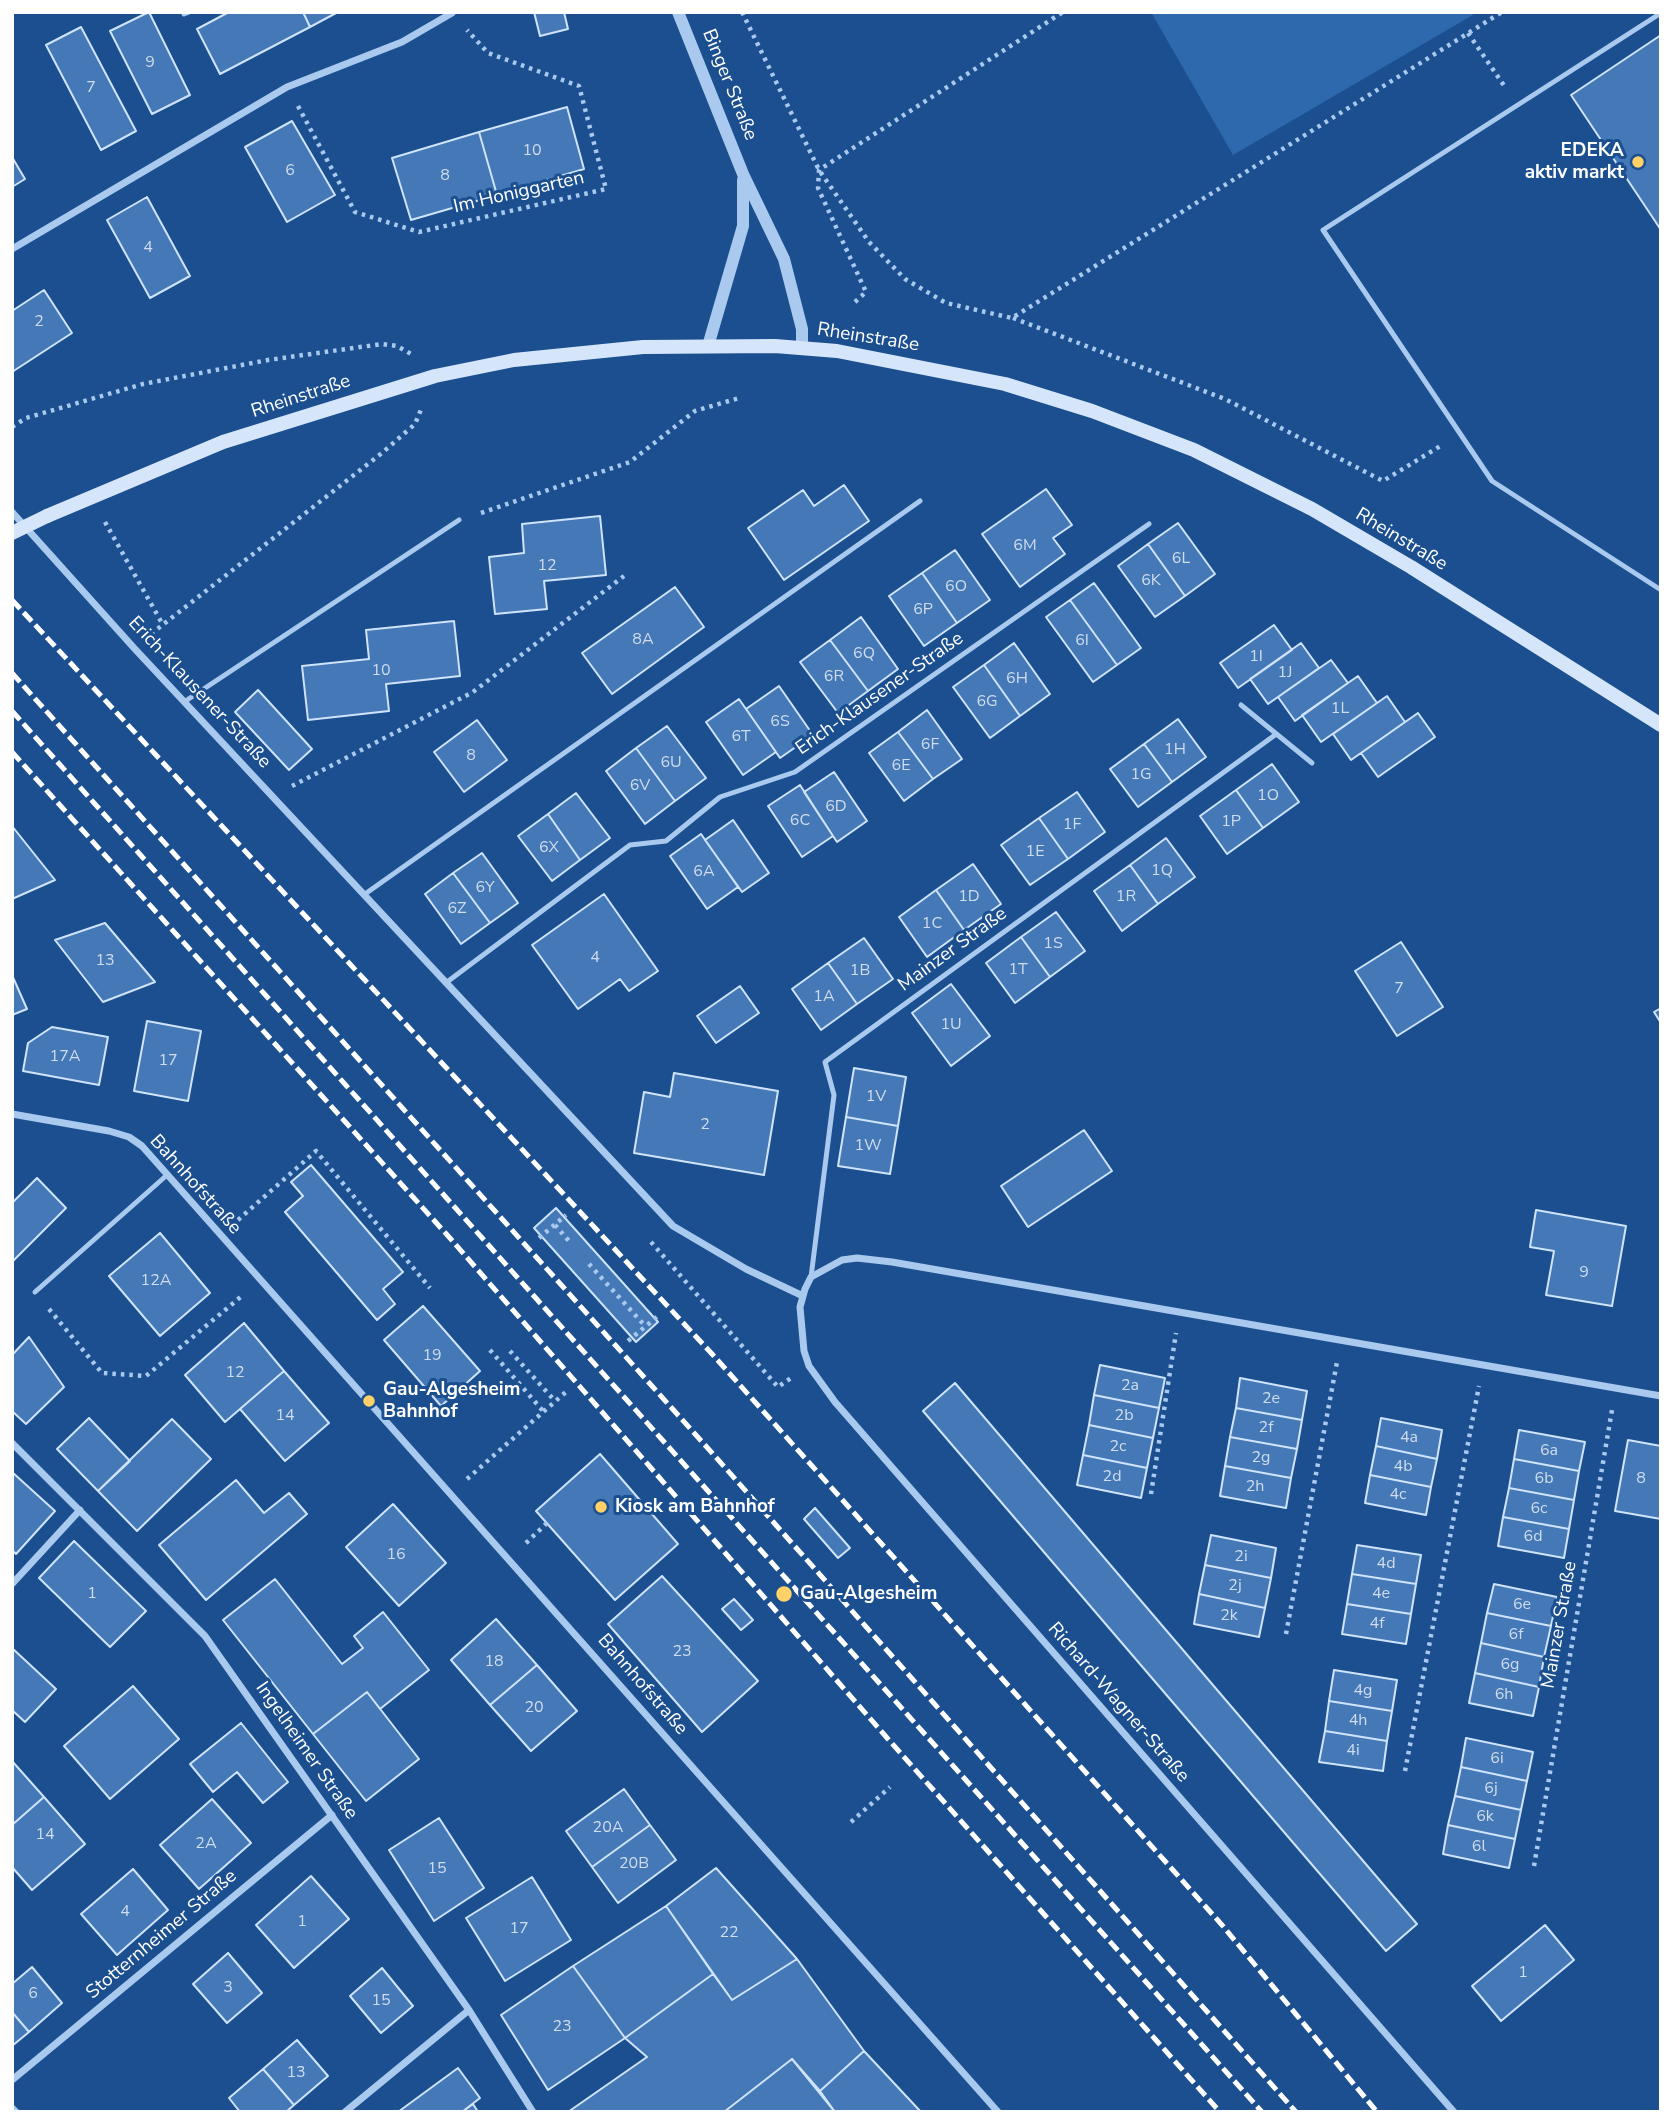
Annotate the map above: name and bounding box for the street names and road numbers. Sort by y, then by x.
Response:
street label: Binger Straße [696,26,762,144]
street label: Im Honiggarten [451,167,587,219]
street label: Rheinstraße [815,319,921,357]
street label: Rheinstraße [248,370,354,424]
street label: Rheinstraße [1351,504,1451,576]
street label: Erich-Klausener-Straße [123,612,275,774]
street label: Erich-Klausener-Straße [792,628,968,760]
street label: Mainzer Straße [894,903,1012,997]
street label: Bahnhofstraße [144,1130,246,1240]
street label: Mainzer Straße [1538,1560,1582,1690]
street label: Richard-Wagner-Straße [1042,1618,1194,1788]
street label: Bahnhofstraße [592,1630,692,1740]
street label: Ingelheimer Straße [250,1678,362,1824]
street label: Stotternheimer Straße [82,1865,242,2005]

